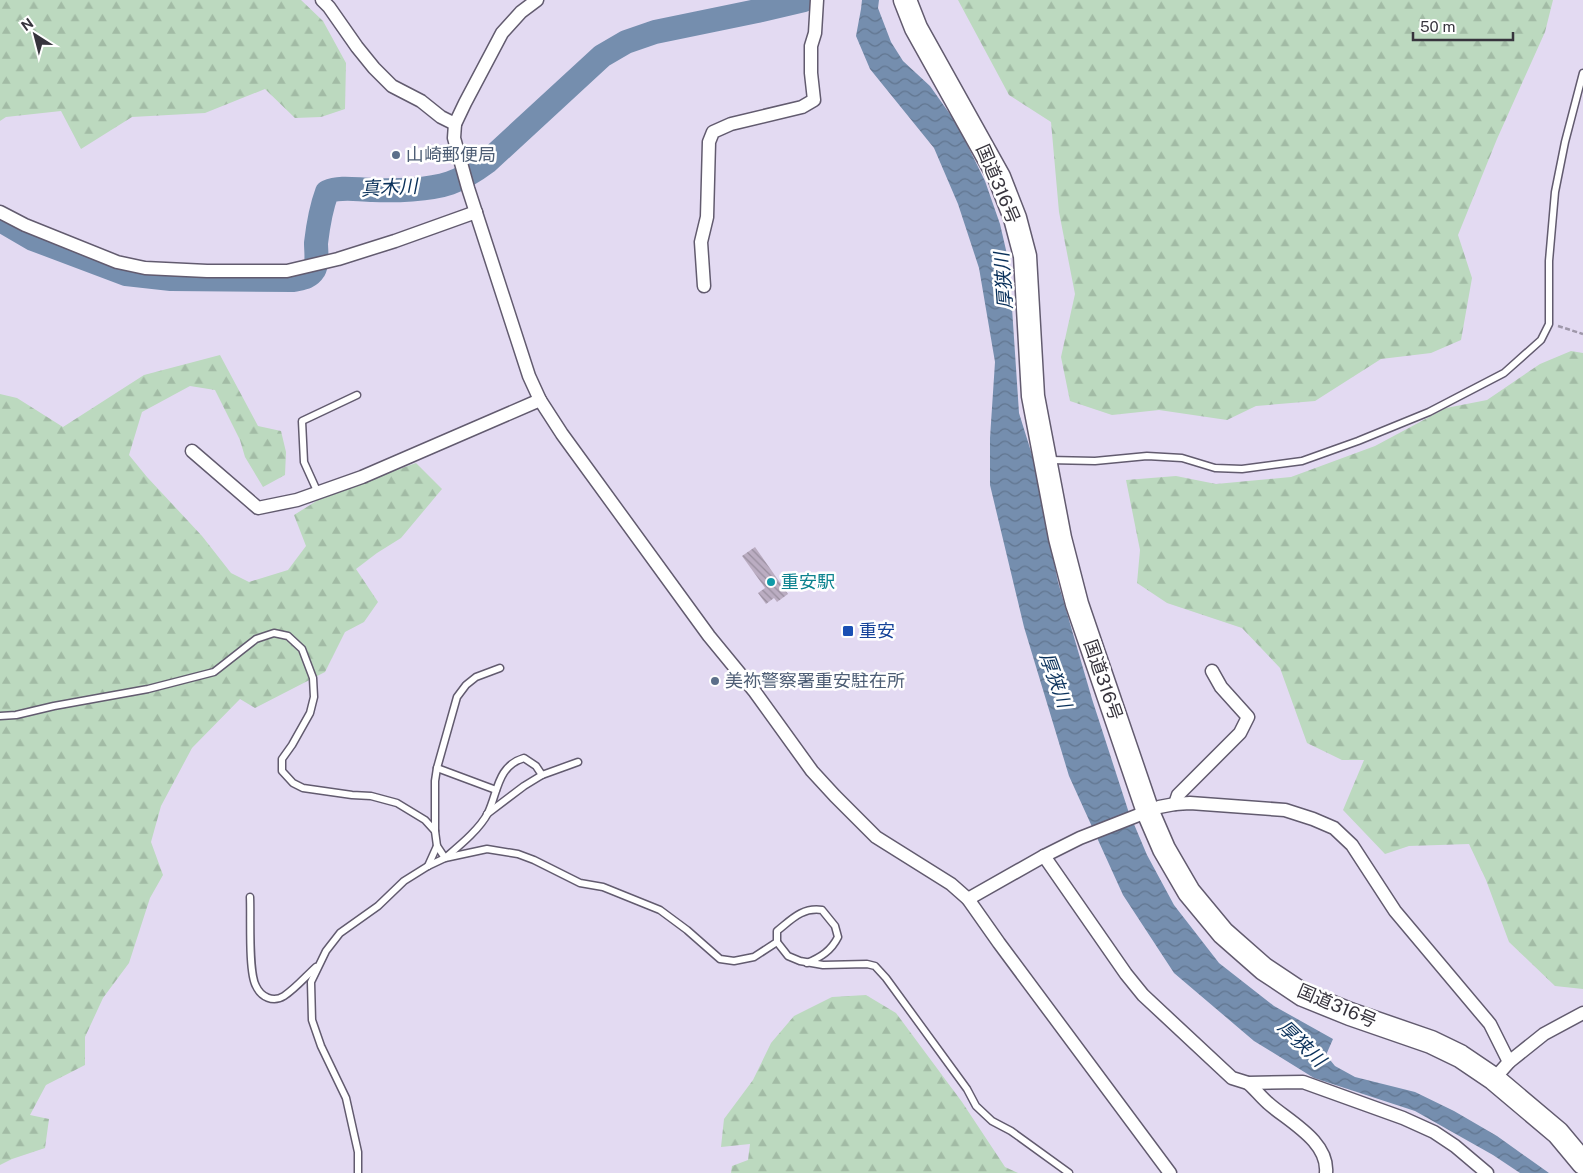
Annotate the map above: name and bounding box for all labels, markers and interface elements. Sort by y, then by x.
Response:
north arrow [10,10,60,60]
scale bar [1413,10,1513,42]
text: N [18,15,36,34]
text: 50 m [1420,18,1455,35]
street label: 国道316号 [972,141,1025,227]
place label: 山崎郵便局 [406,144,496,165]
marker: 山崎郵便局 [390,149,402,161]
water label: 真木川 [360,174,420,199]
water label: 厚狭川 [990,250,1016,310]
place label: 重安駅 [781,571,835,592]
marker: 重安駅 [765,576,777,588]
place label: 重安 [859,620,895,641]
marker: 重安 [841,624,855,638]
street label: 国道316号 [1080,637,1127,723]
water label: 厚狭川 [1036,649,1077,712]
place label: 美祢警察署重安駐在所 [725,670,905,691]
marker: 美祢警察署重安駐在所 [709,675,721,687]
street label: 国道316号 [1294,979,1380,1032]
water label: 厚狭川 [1274,1015,1332,1072]

